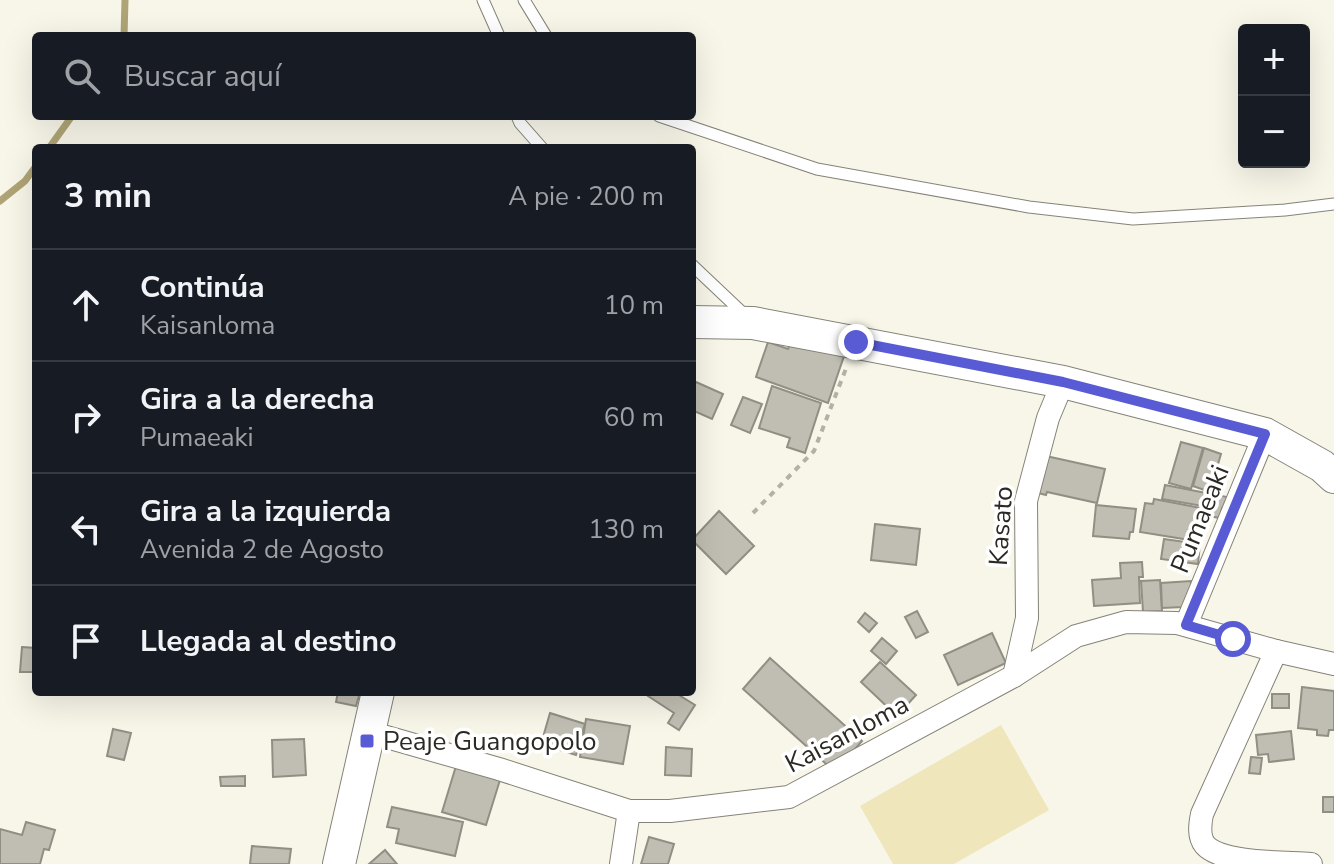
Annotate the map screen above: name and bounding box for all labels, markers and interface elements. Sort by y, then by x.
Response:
map controls [1238,24,1310,168]
button: + [1238,24,1310,96]
search box [32,32,696,120]
icon: search [60,54,104,98]
text: Buscar aquí [124,56,281,97]
button: − [1238,96,1310,168]
text: 3 min [64,173,152,219]
text: A pie · 200 m [508,179,664,214]
text: Continúa [140,267,265,308]
icon: ahead [64,283,108,327]
text: 10 m [604,288,664,323]
text: Kaisanloma [140,308,275,343]
route end [838,324,874,360]
text: Gira a la derecha [140,379,375,420]
icon: right [64,395,108,439]
text: 60 m [604,400,664,435]
text: Pumaeaki [140,420,254,455]
street label: Pumaeaki [1163,460,1237,578]
street label: Kasato [981,485,1021,567]
text: Gira a la izquierda [140,491,391,532]
icon: left [64,507,108,551]
text: 130 m [588,512,664,547]
text: Avenida 2 de Agosto [140,532,384,567]
icon: arrive [64,619,108,663]
text: Llegada al destino [140,621,396,662]
route start [1215,621,1251,657]
street label: Kaisanloma [779,687,915,781]
place label: Peaje Guangopolo [383,724,596,759]
marker: Peaje Guangopolo [358,732,376,750]

